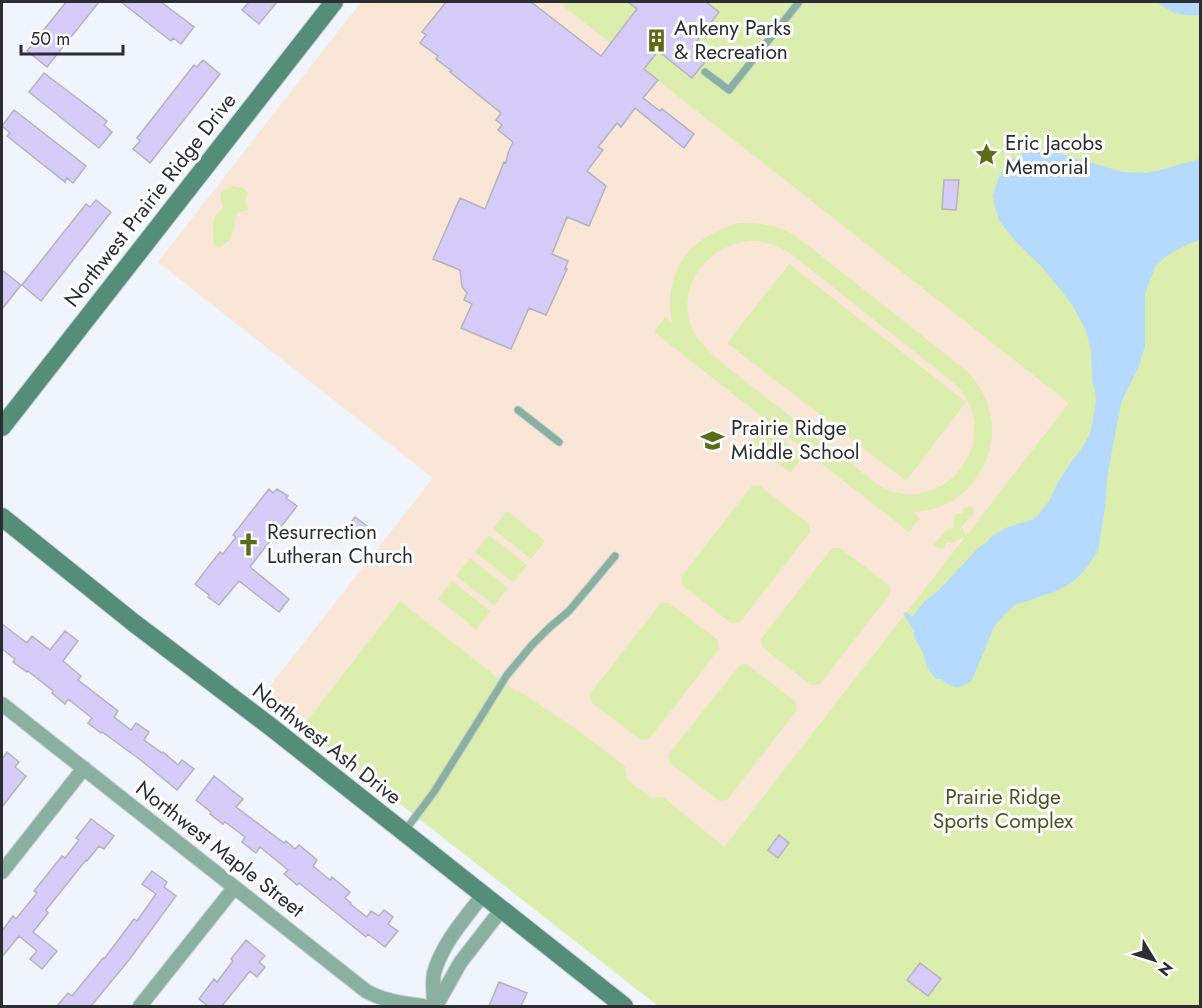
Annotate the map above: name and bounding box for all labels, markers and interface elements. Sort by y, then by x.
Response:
place label: Ankeny Parks & Recreation [674,13,791,67]
scale bar [21,18,123,56]
text: 50 m [30,26,70,52]
building icon: Ankeny Parks & Recreation [643,27,669,53]
street label: Northwest Prairie Ridge Drive [57,87,243,313]
place label: Eric Jacobs Memorial [1005,128,1103,182]
place icon: Eric Jacobs Memorial [974,142,1000,168]
place label: Prairie Ridge Middle School [731,413,860,467]
school or university icon: Prairie Ridge Middle School [700,427,726,453]
place label: Resurrection Lutheran Church [267,517,413,571]
church icon: Resurrection Lutheran Church [236,531,262,557]
street label: Northwest Ash Drive [246,676,408,812]
street label: Northwest Maple Street [129,774,311,924]
park label: Prairie Ridge Sports Complex [933,782,1073,836]
north arrow [1124,930,1184,990]
text: N [1152,957,1178,981]

